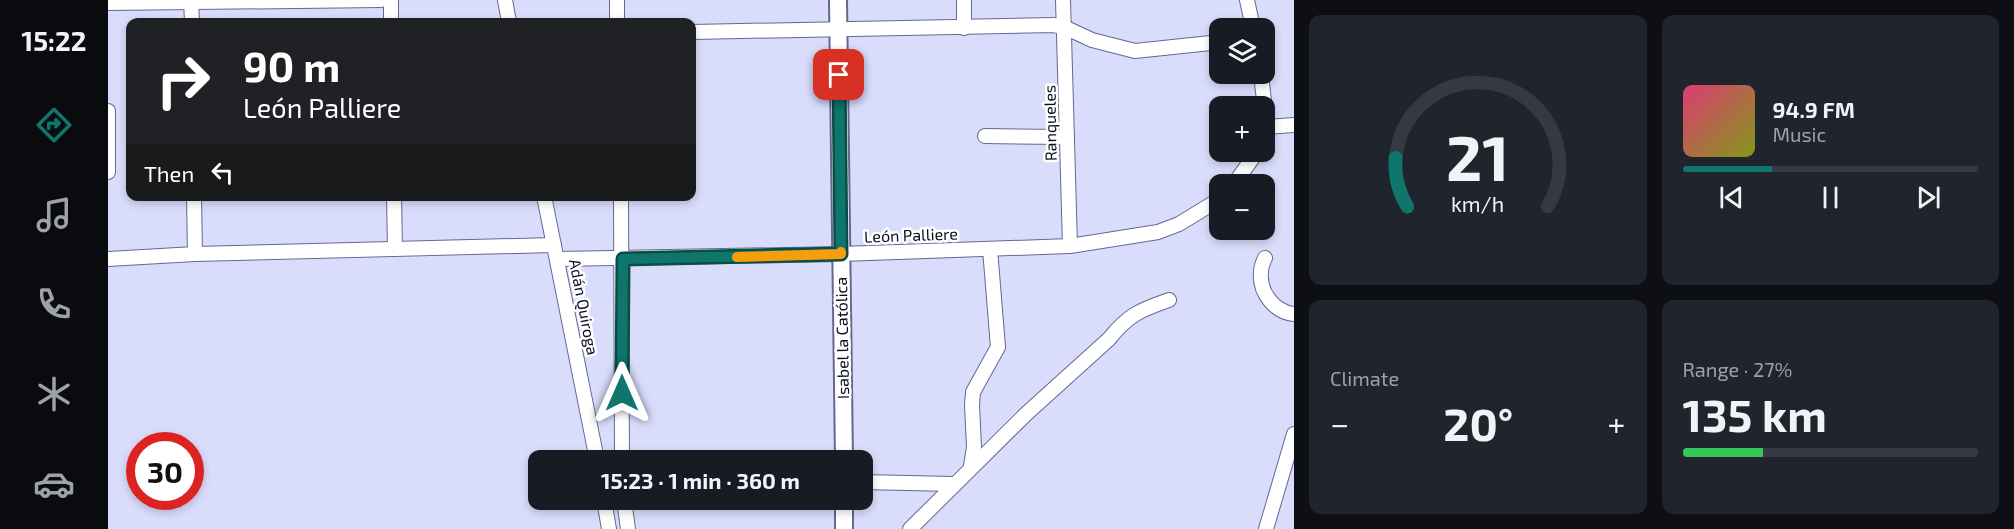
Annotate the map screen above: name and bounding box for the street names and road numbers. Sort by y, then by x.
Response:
street label: Ranqueles [1039,85,1060,161]
street label: León Palliere [864,223,958,246]
street label: Adán Quiroga [565,257,603,357]
street label: Isabel la Católica [831,277,852,399]

